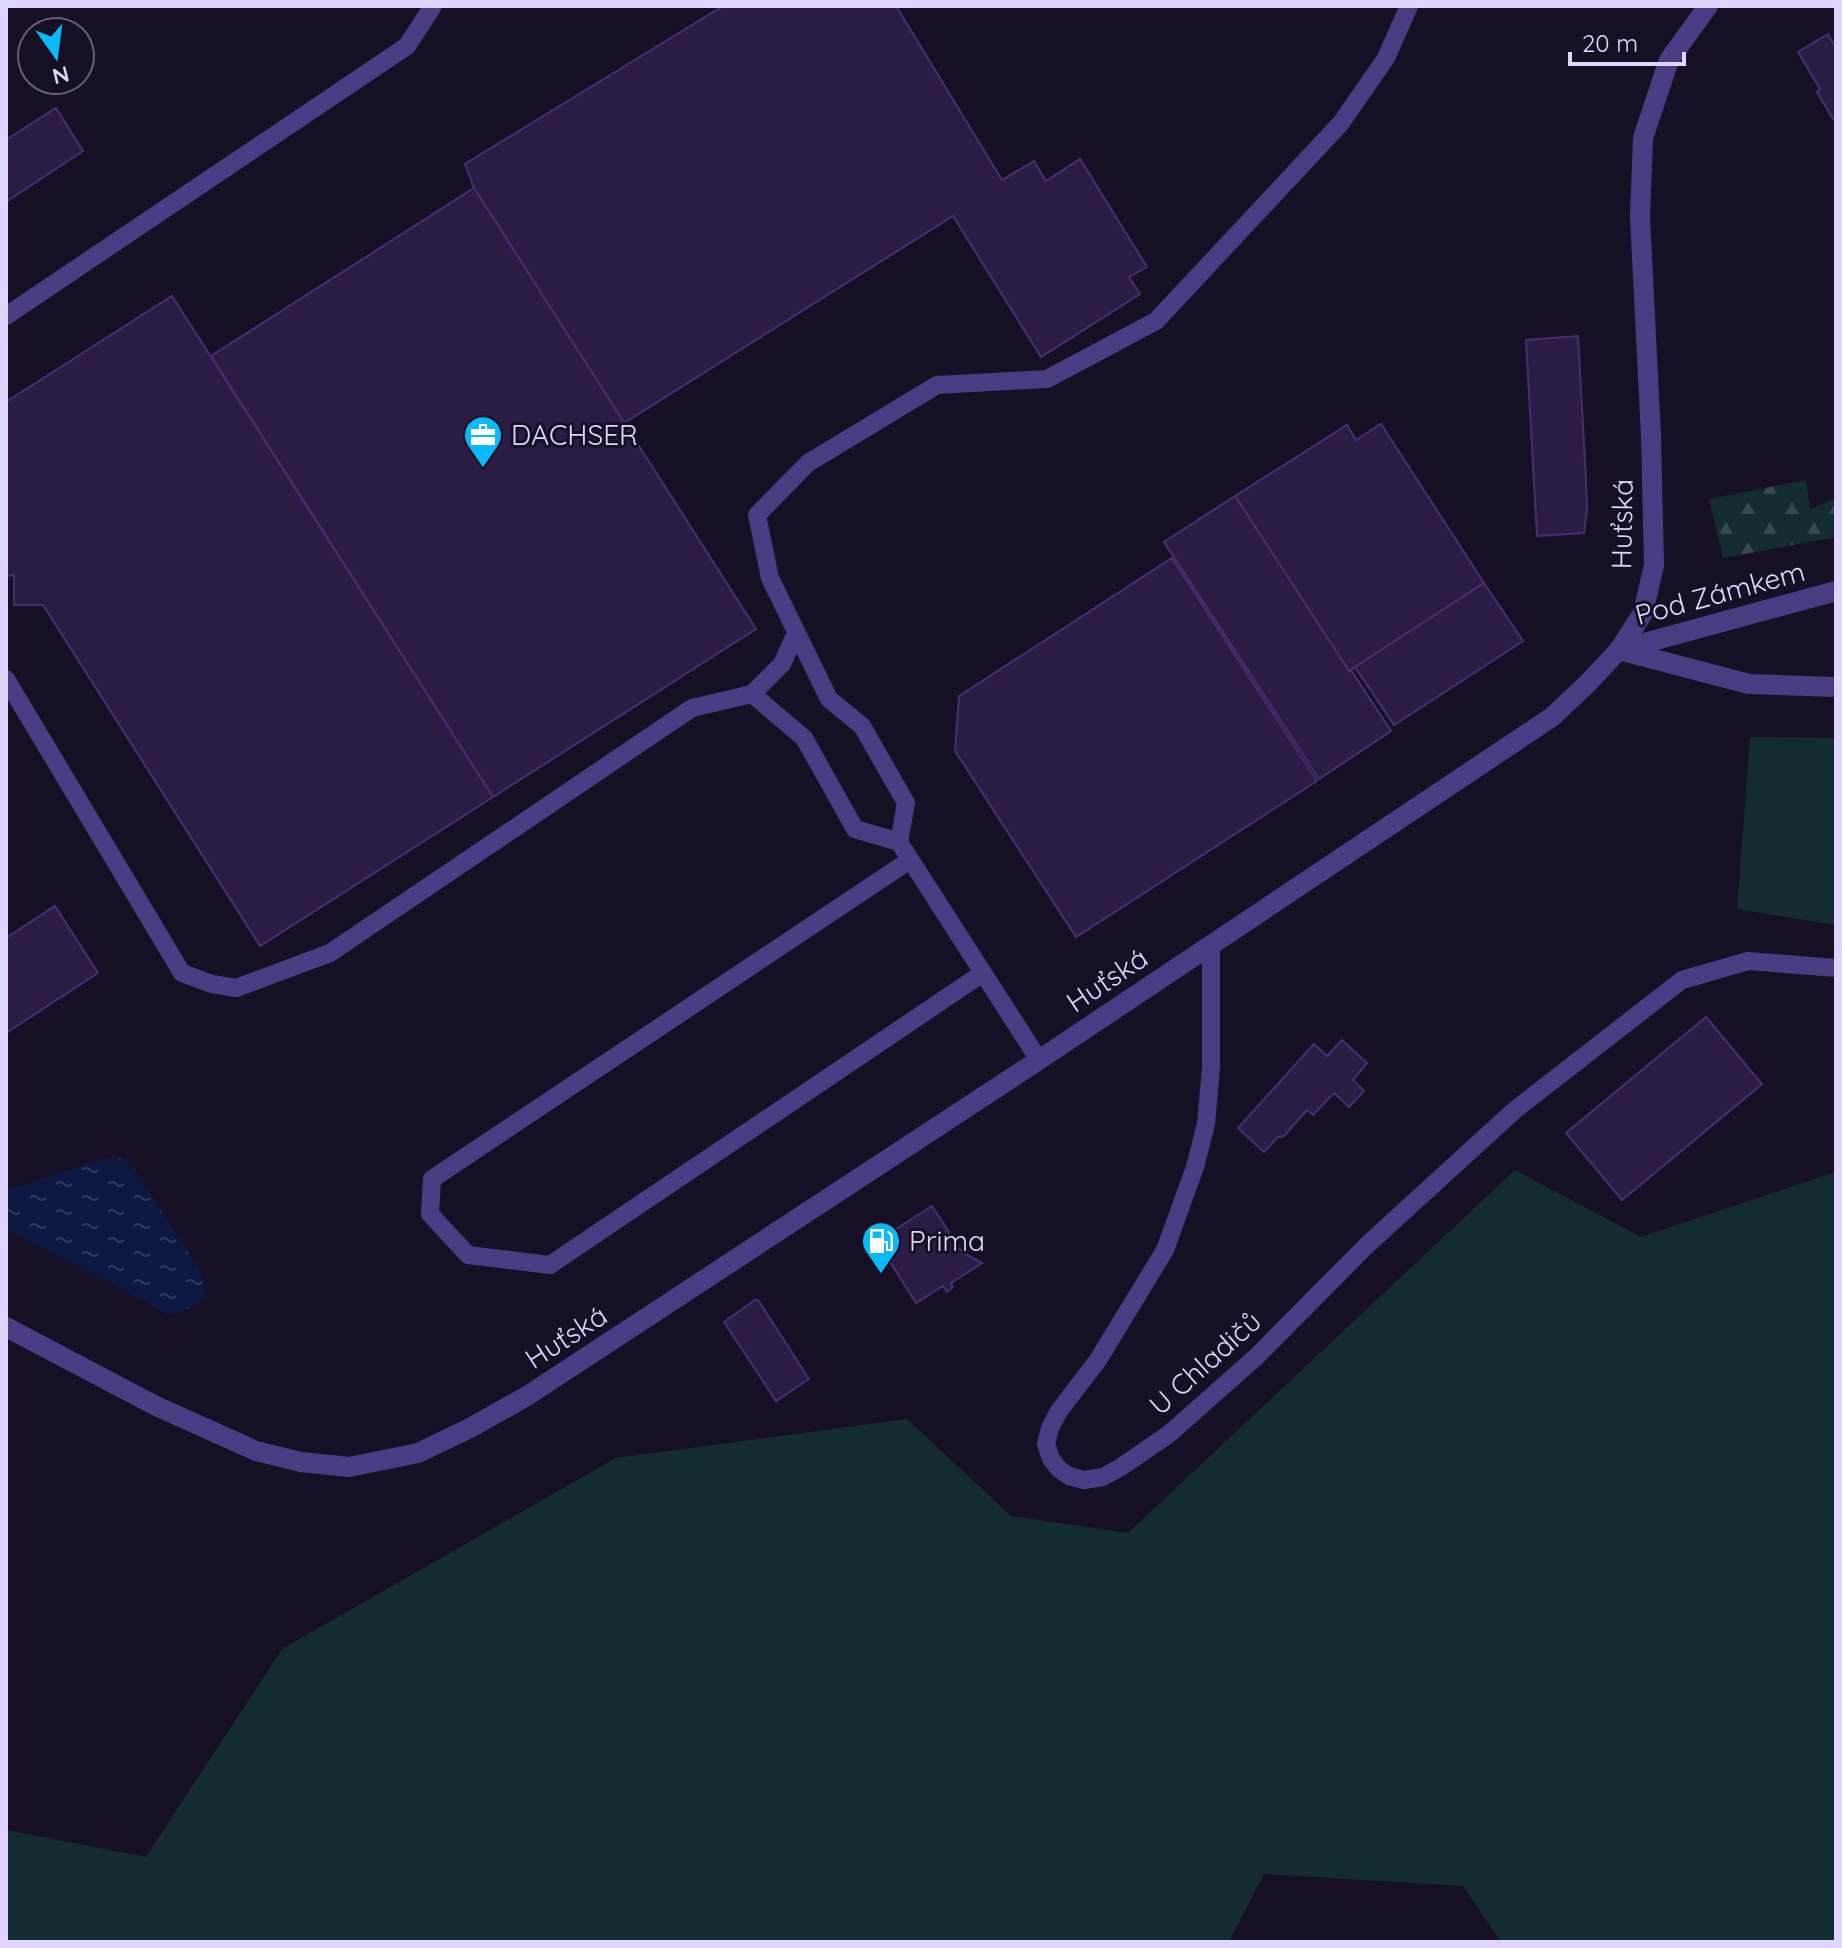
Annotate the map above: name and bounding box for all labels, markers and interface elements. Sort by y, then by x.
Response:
north arrow [16,16,96,96]
scale bar [1570,16,1684,66]
text: 20 m [1582,28,1638,58]
text: N [50,60,72,91]
office icon: DACHSER [462,414,504,469]
place label: DACHSER [511,417,638,452]
street label: Huťská [1603,478,1640,570]
street label: Pod Zámkem [1631,553,1809,632]
street label: Huťská [1059,940,1154,1019]
fuel station icon: Prima [860,1220,902,1275]
place label: Prima [909,1223,985,1258]
street label: Huťská [518,1297,613,1376]
street label: U Chladičů [1141,1303,1268,1422]

